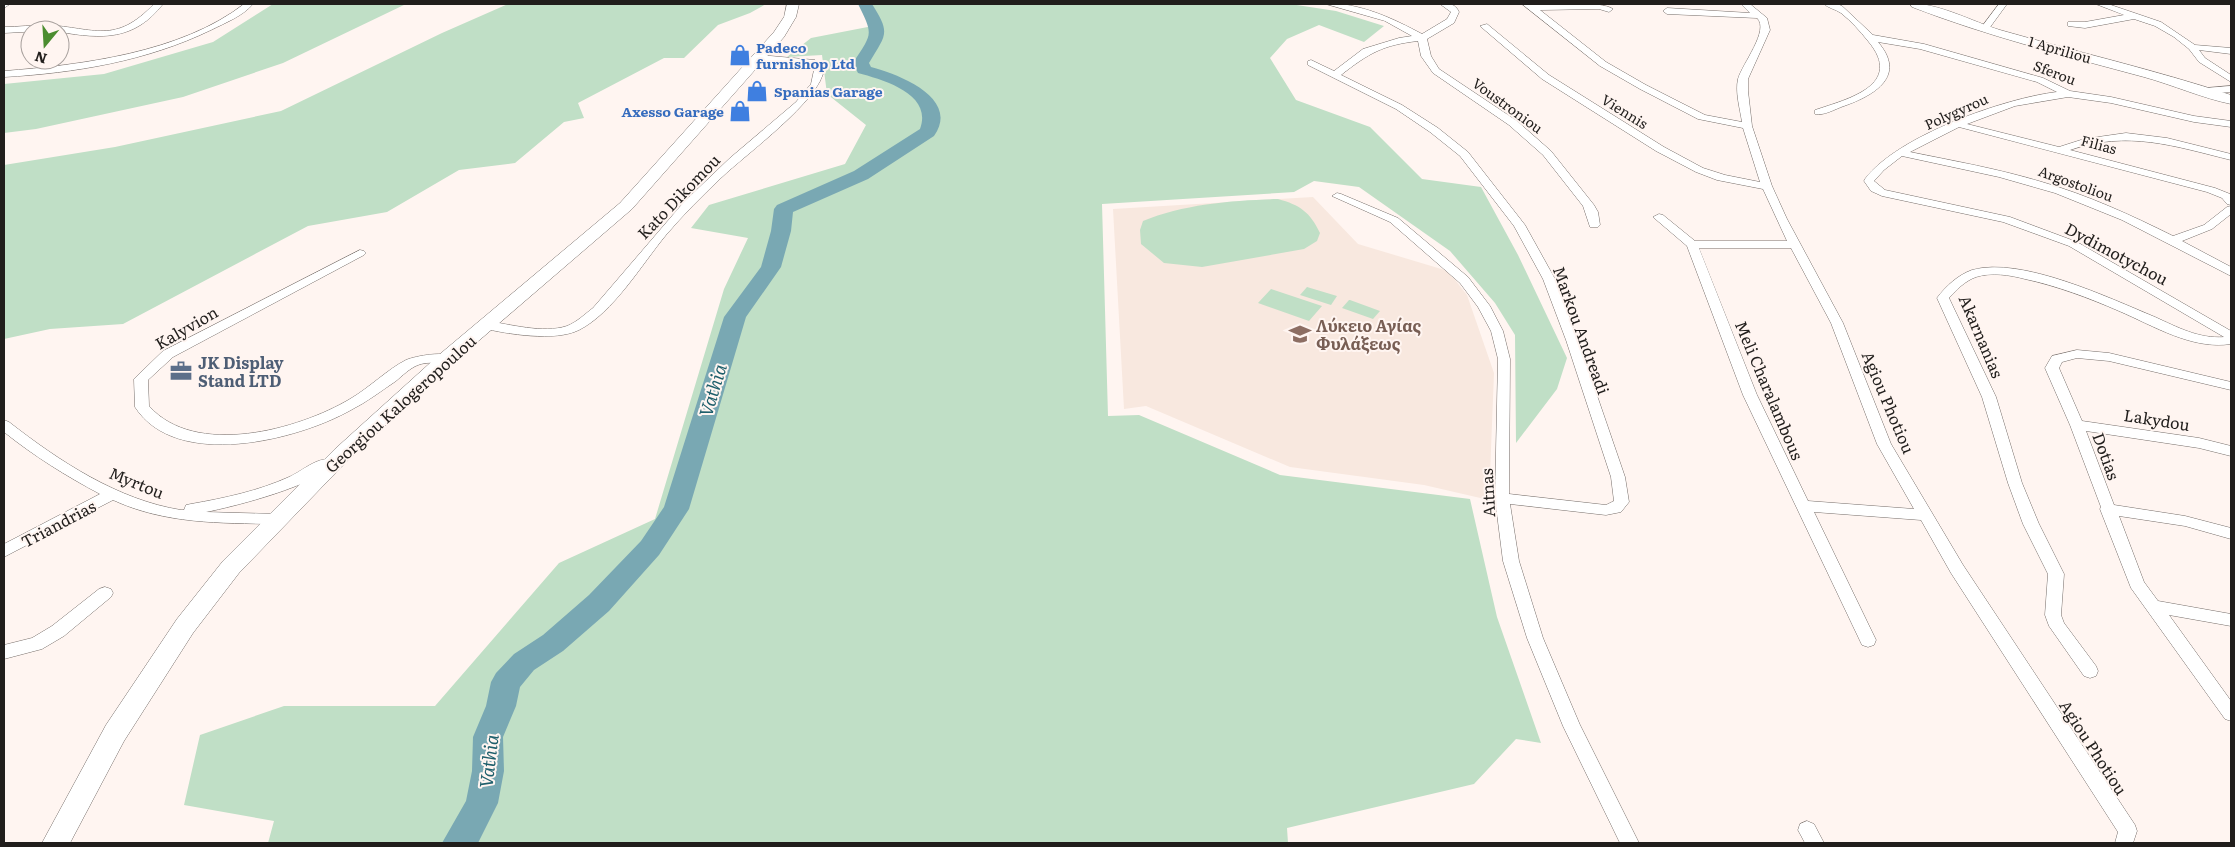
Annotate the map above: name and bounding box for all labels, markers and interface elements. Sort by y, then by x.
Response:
north arrow [20,20,70,70]
street label: 1 Apriliou [2026,30,2094,68]
place label: Padeco furnishop Ltd [756,37,855,73]
shop icon: Padeco furnishop Ltd [727,42,753,68]
text: N [32,47,49,70]
street label: Sferou [2031,55,2079,89]
street label: Voustroniou [1469,73,1548,138]
shop icon: Spanias Garage [744,78,770,104]
place label: Spanias Garage [774,81,883,101]
street label: Polygyrou [1921,88,1991,134]
street label: Viennis [1598,89,1652,133]
shop icon: Axesso Garage [727,98,753,124]
place label: Axesso Garage [622,101,724,121]
street label: Filias [2079,130,2119,158]
street label: Kato Dikomou [631,148,725,244]
street label: Argostoliou [2036,160,2116,206]
street label: Dydimotychou [2061,216,2173,290]
street label: Markou Andreadi [1548,263,1616,397]
street label: Akarnanias [1954,291,2010,381]
street label: Kalyvion [150,299,222,355]
place label: Λύκειο Αγίας Φυλάξεως [1316,313,1422,355]
street label: Meli Charalambous [1730,317,1810,463]
school or university icon: Λύκειο Αγίας Φυλάξεως [1287,321,1313,347]
street label: Georgiou Kalogeropoulou [319,328,481,478]
street label: Agiou Photiou [1857,347,1921,457]
place label: JK Display Stand LTD [198,350,284,392]
office icon: JK Display Stand LTD [168,358,194,384]
water label: Vathia [691,360,733,420]
street label: Lakydou [2122,402,2192,436]
street label: Dotias [2087,429,2127,483]
street label: Myrtou [106,460,168,504]
street label: Aitnas [1474,468,1500,518]
street label: Triandrias [16,493,100,553]
street label: Agiou Photiou [2054,695,2134,799]
water label: Vathia [471,732,505,789]

